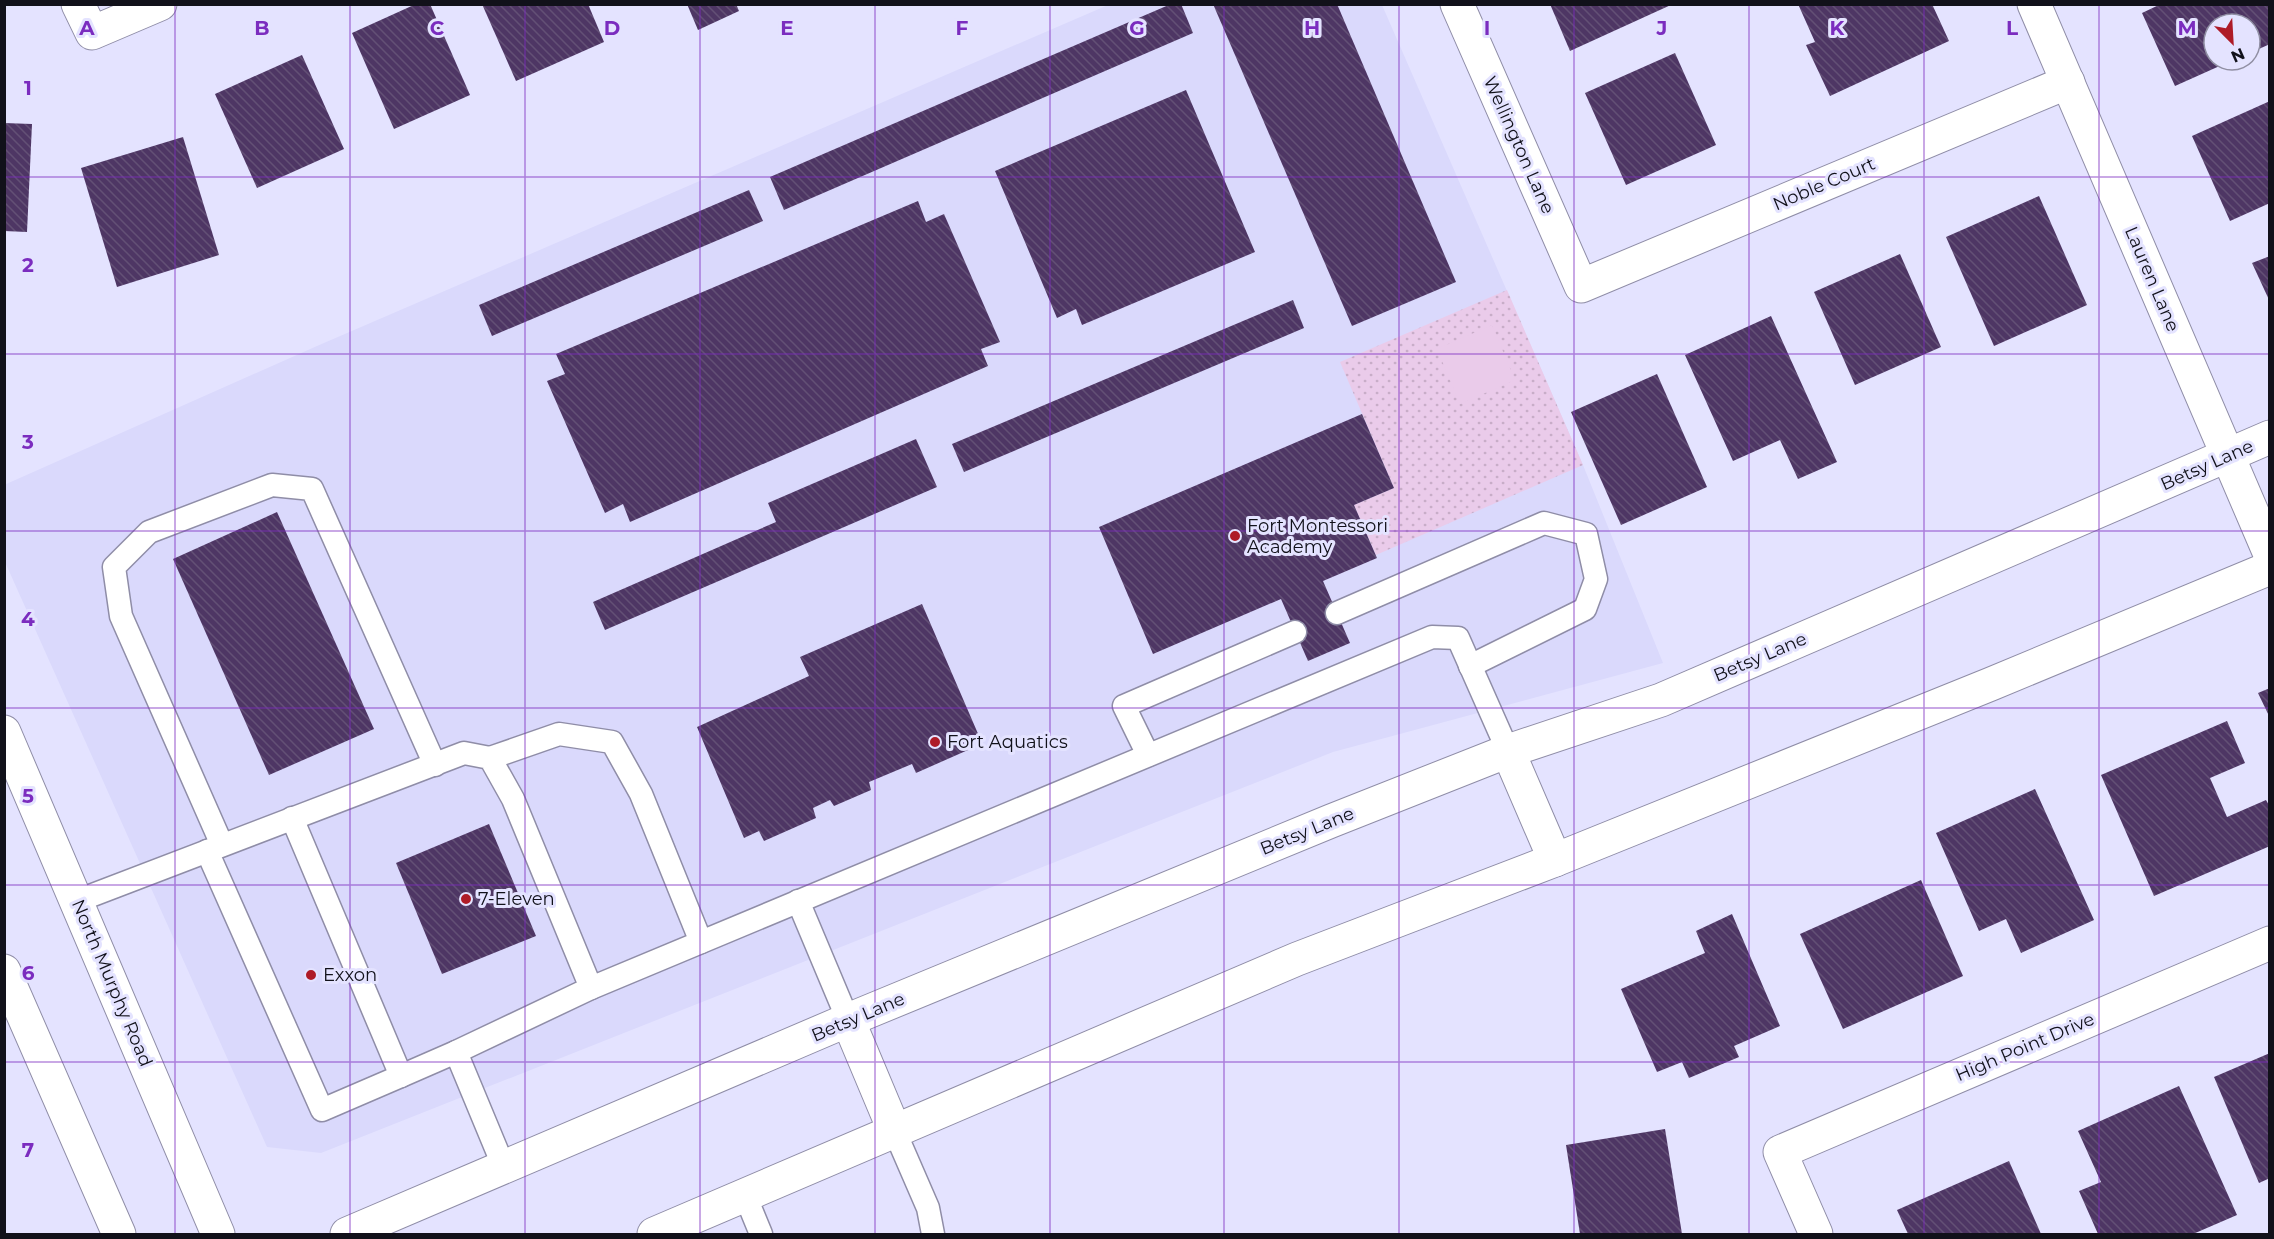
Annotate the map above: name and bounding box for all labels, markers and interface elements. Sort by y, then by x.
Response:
north arrow [2202,12,2262,72]
text: A [78,16,95,40]
text: B [254,16,270,40]
text: C [430,16,445,40]
text: D [604,16,620,40]
text: E [780,16,794,40]
text: F [956,16,969,40]
text: G [1129,16,1145,40]
text: H [1304,16,1320,40]
text: I [1484,16,1490,40]
text: J [1656,16,1667,40]
text: K [1830,16,1846,40]
text: L [2006,16,2018,40]
text: M [2177,16,2197,40]
text: N [2228,44,2248,67]
street label: Wellington Lane [1479,73,1559,217]
text: 1 [24,76,32,100]
street label: Noble Court [1769,153,1879,215]
street label: Lauren Lane [2120,223,2184,335]
text: 2 [22,253,34,277]
text: 3 [21,430,34,454]
street label: Betsy Lane [2157,435,2257,495]
place label: Fort Montessori Academy [1247,515,1388,558]
marker: Fort Montessori Academy [1228,529,1242,543]
text: 4 [21,607,35,631]
street label: Betsy Lane [1710,627,1810,687]
place label: Fort Aquatics [947,731,1068,753]
marker: Fort Aquatics [928,735,942,749]
text: 5 [22,784,34,808]
street label: Betsy Lane [1257,802,1357,860]
place label: 7-Eleven [478,888,555,910]
marker: 7-Eleven [459,892,473,906]
street label: North Murphy Road [67,896,157,1070]
text: 6 [22,961,35,985]
place label: Exxon [323,964,377,986]
marker: Exxon [304,968,318,982]
street label: Betsy Lane [808,987,908,1047]
street label: High Point Drive [1952,1008,2098,1086]
text: 7 [22,1138,34,1162]

